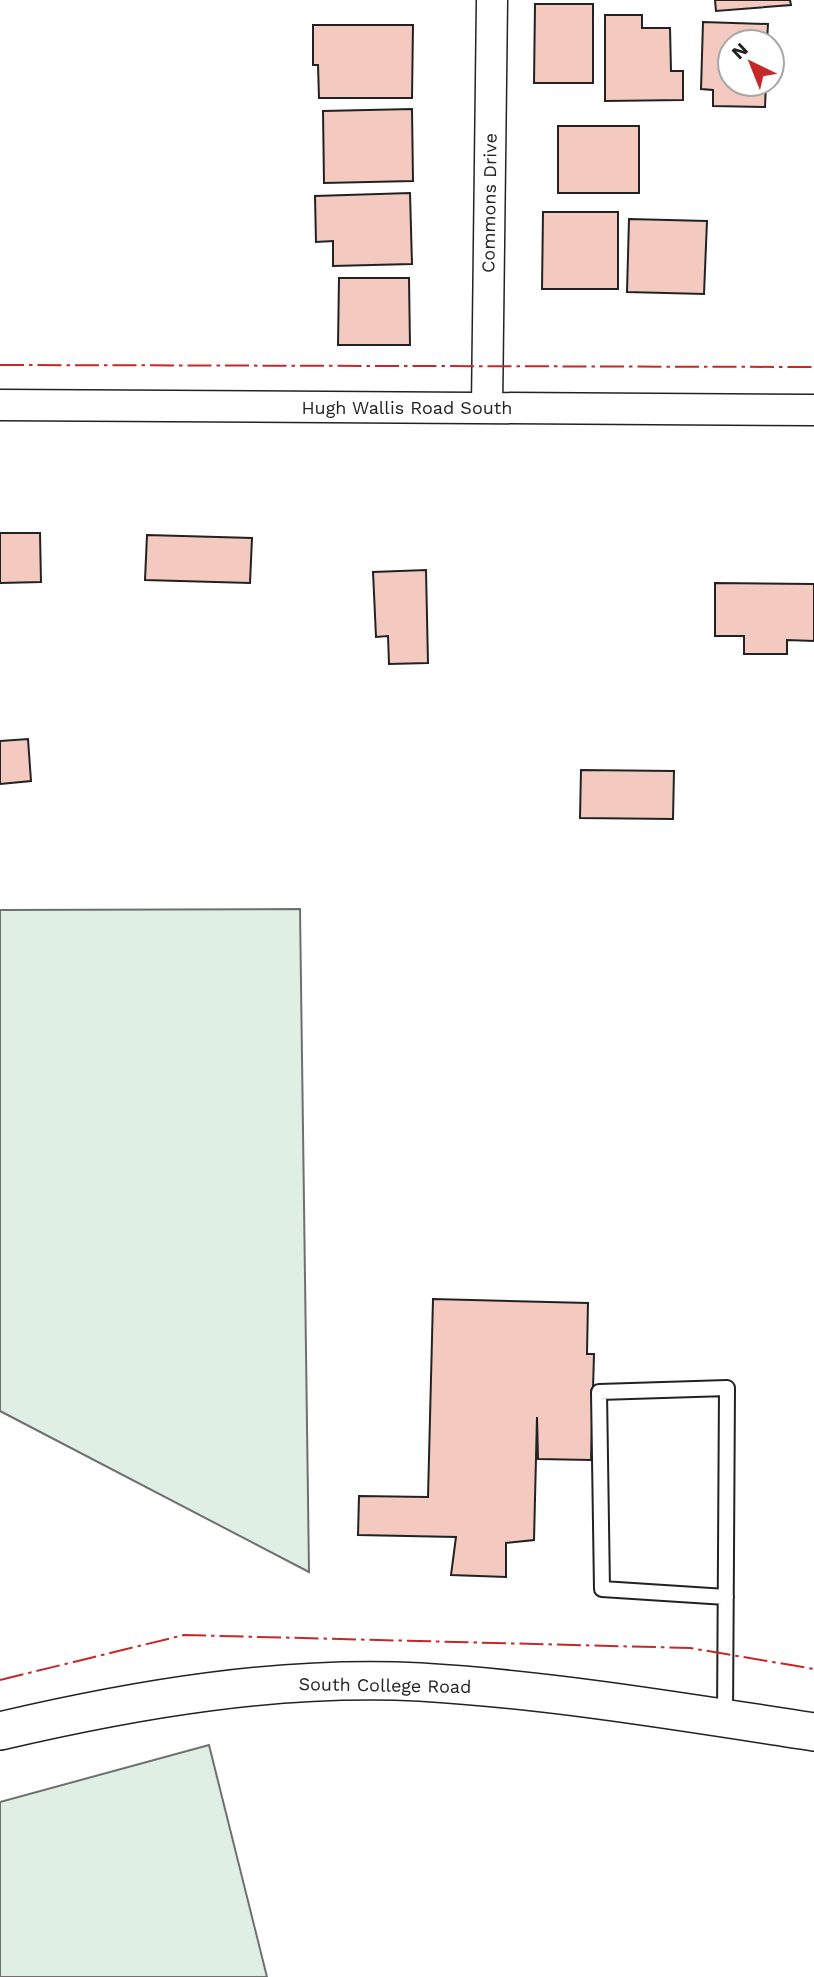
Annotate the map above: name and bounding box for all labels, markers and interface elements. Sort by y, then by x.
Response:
north arrow [716,28,786,98]
text: N [727,38,753,64]
street label: Commons Drive [477,133,501,273]
street label: Hugh Wallis Road South [302,397,513,418]
street label: South College Road [298,1673,472,1697]

